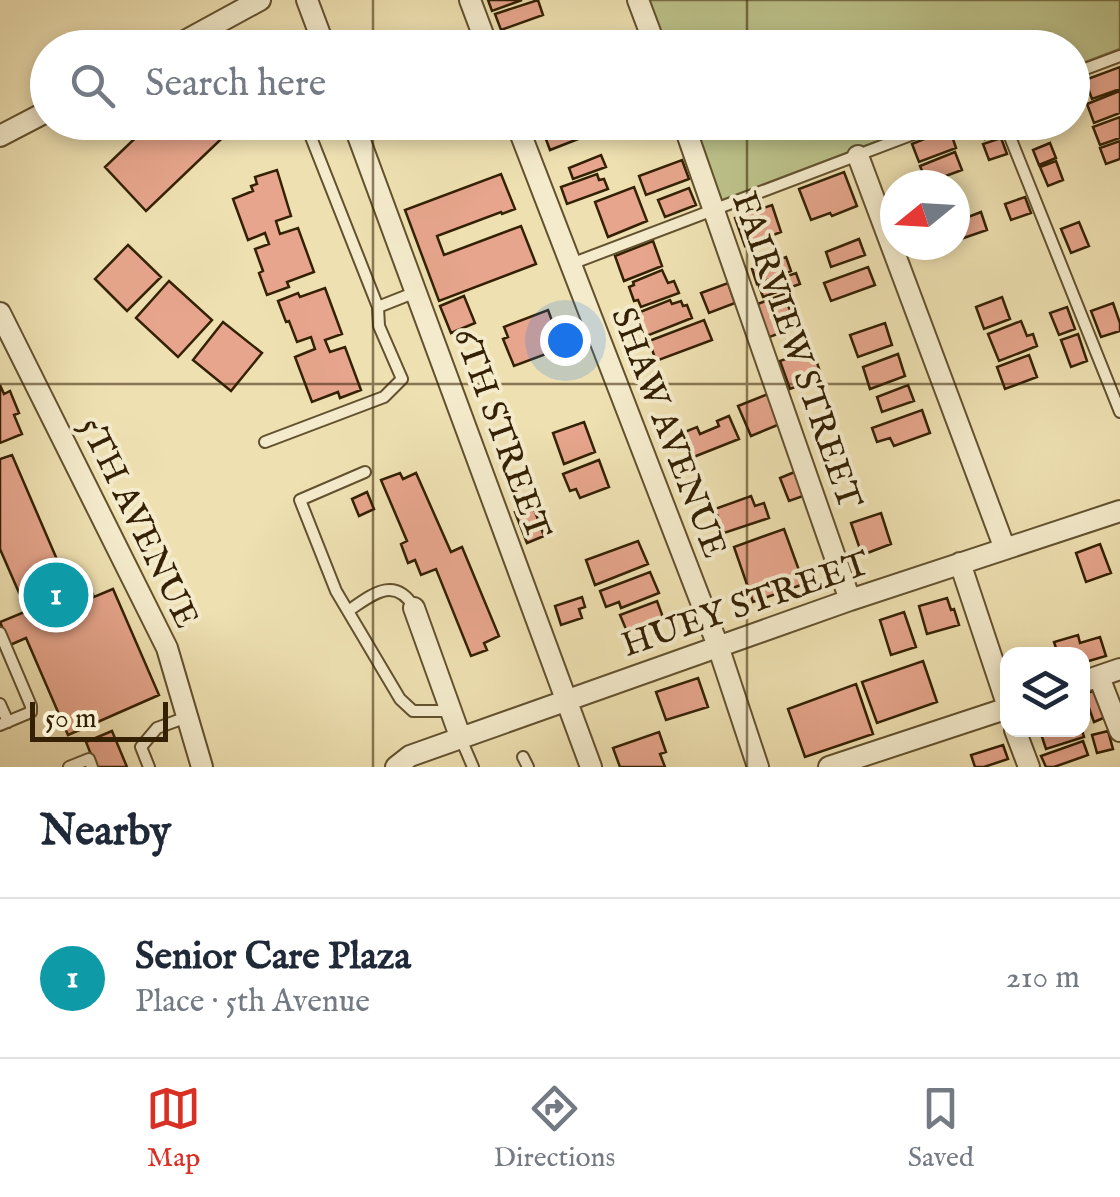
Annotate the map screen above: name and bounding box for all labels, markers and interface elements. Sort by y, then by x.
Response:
search box [30,30,1090,140]
icon: search [65,58,120,113]
text: Search here [145,61,326,109]
north arrow [880,170,970,260]
street label: FAIRVIEW STREET [720,187,871,516]
street label: SHAW AVENUE [599,301,736,564]
your location [540,315,591,366]
street label: 6TH STREET [442,322,560,546]
street label: 5TH AVENUE [67,410,208,636]
street label: HUEY STREET [616,542,876,669]
pin: 1 [23,558,88,632]
map controls [1000,647,1090,737]
button: layers [1000,647,1090,737]
scale bar [30,697,168,742]
text: 50 m [45,702,97,737]
text: Nearby [40,806,171,859]
text: Senior Care Plaza [135,934,411,982]
text: 1 [67,958,78,999]
text: 210 m [1006,958,1080,999]
text: Place · 5th Avenue [135,982,370,1023]
tab: Map [146,1081,201,1176]
tab: Directions [493,1081,615,1176]
tab: Saved [908,1081,974,1176]

